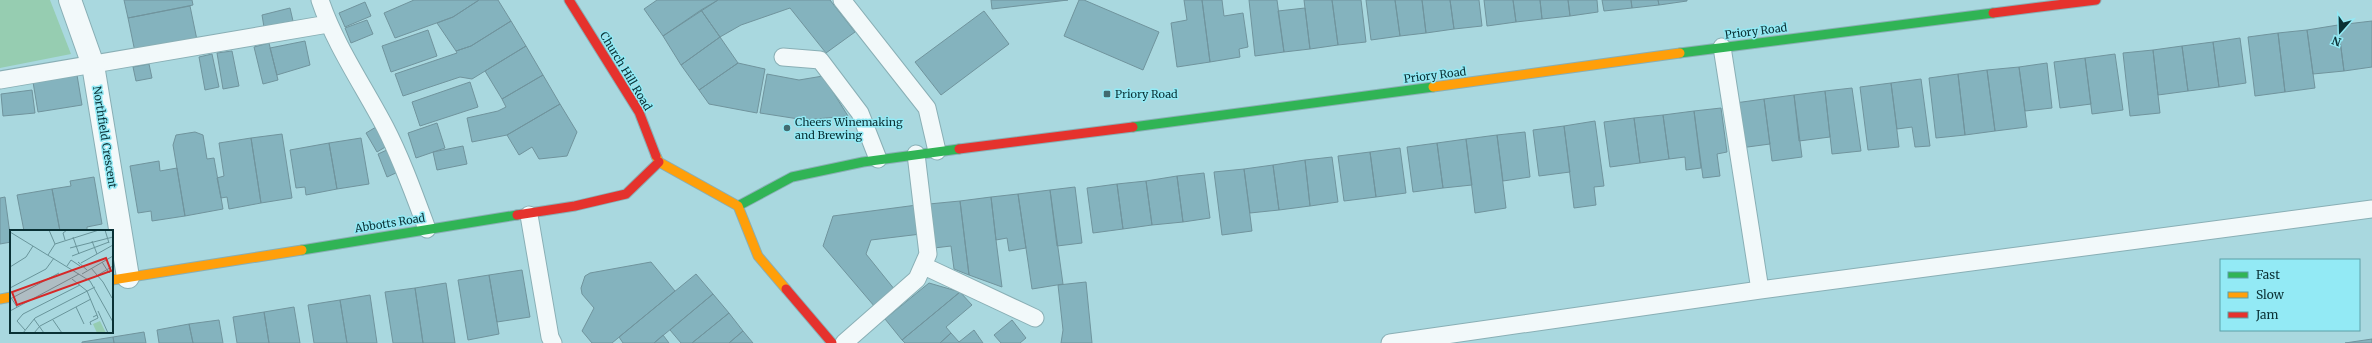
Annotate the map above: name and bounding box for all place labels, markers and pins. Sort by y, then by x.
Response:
place label: Priory Road [1115,87,1178,101]
marker: Priory Road [1102,89,1112,99]
place label: Cheers Winemaking and Brewing [795,115,903,142]
marker: Cheers Winemaking and Brewing [782,123,792,133]

